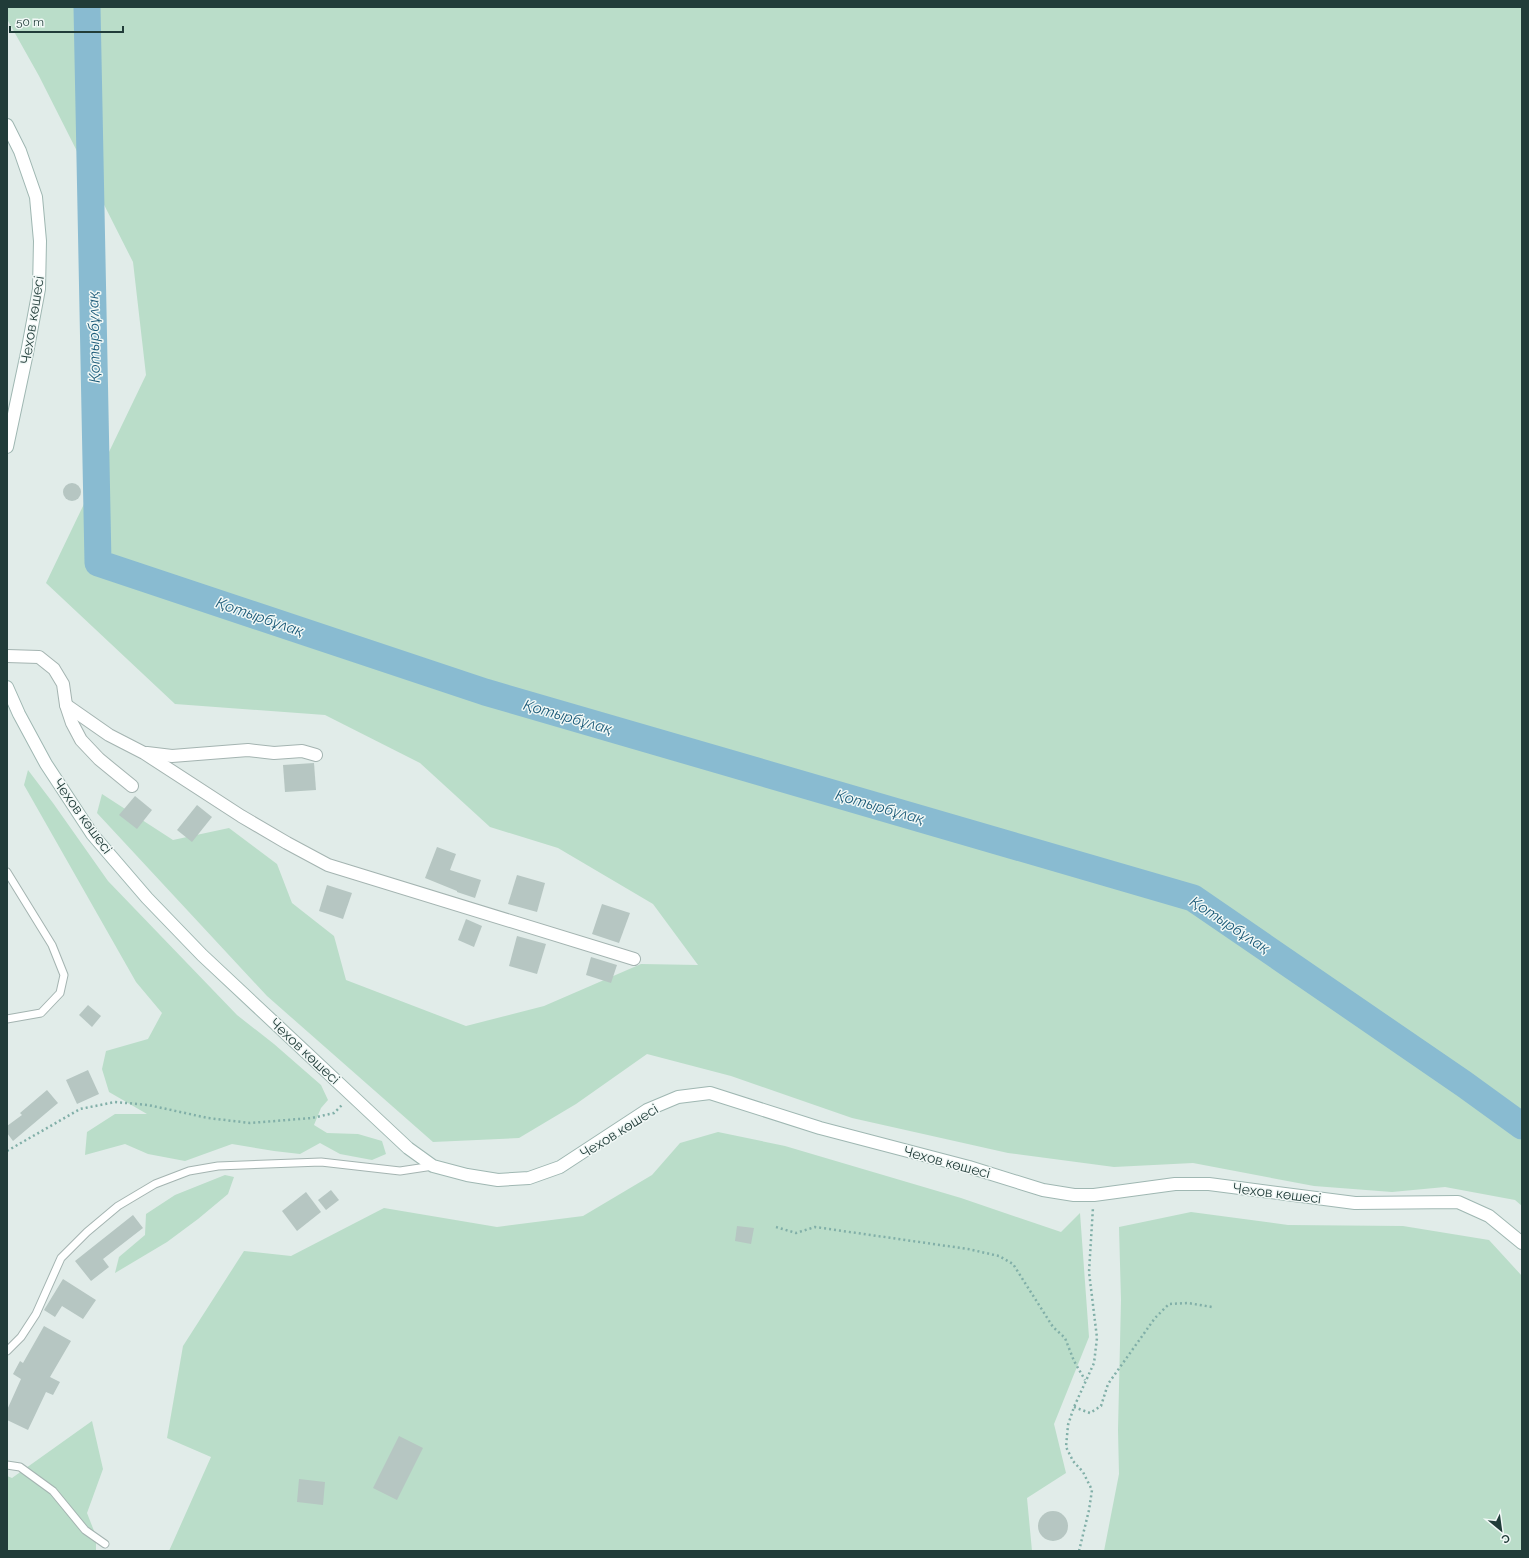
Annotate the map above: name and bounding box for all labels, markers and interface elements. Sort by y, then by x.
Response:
scale bar [10,8,123,34]
text: 50 m [16,15,44,29]
street label: Чехов көшесі [17,275,47,365]
water label: Қотырбұлақ [84,291,104,383]
water label: Қотырбұлақ [214,594,306,640]
water label: Қотырбұлақ [521,696,615,738]
street label: Чехов көшесі [50,775,116,857]
water label: Қотырбұлақ [833,786,927,828]
water label: Қотырбұлақ [1187,892,1273,958]
street label: Чехов көшесі [267,1015,343,1087]
street label: Чехов көшесі [577,1101,661,1161]
street label: Чехов көшесі [902,1143,992,1181]
street label: Чехов көшесі [1232,1180,1322,1206]
north arrow [1481,1510,1521,1550]
text: С [1499,1531,1512,1546]

